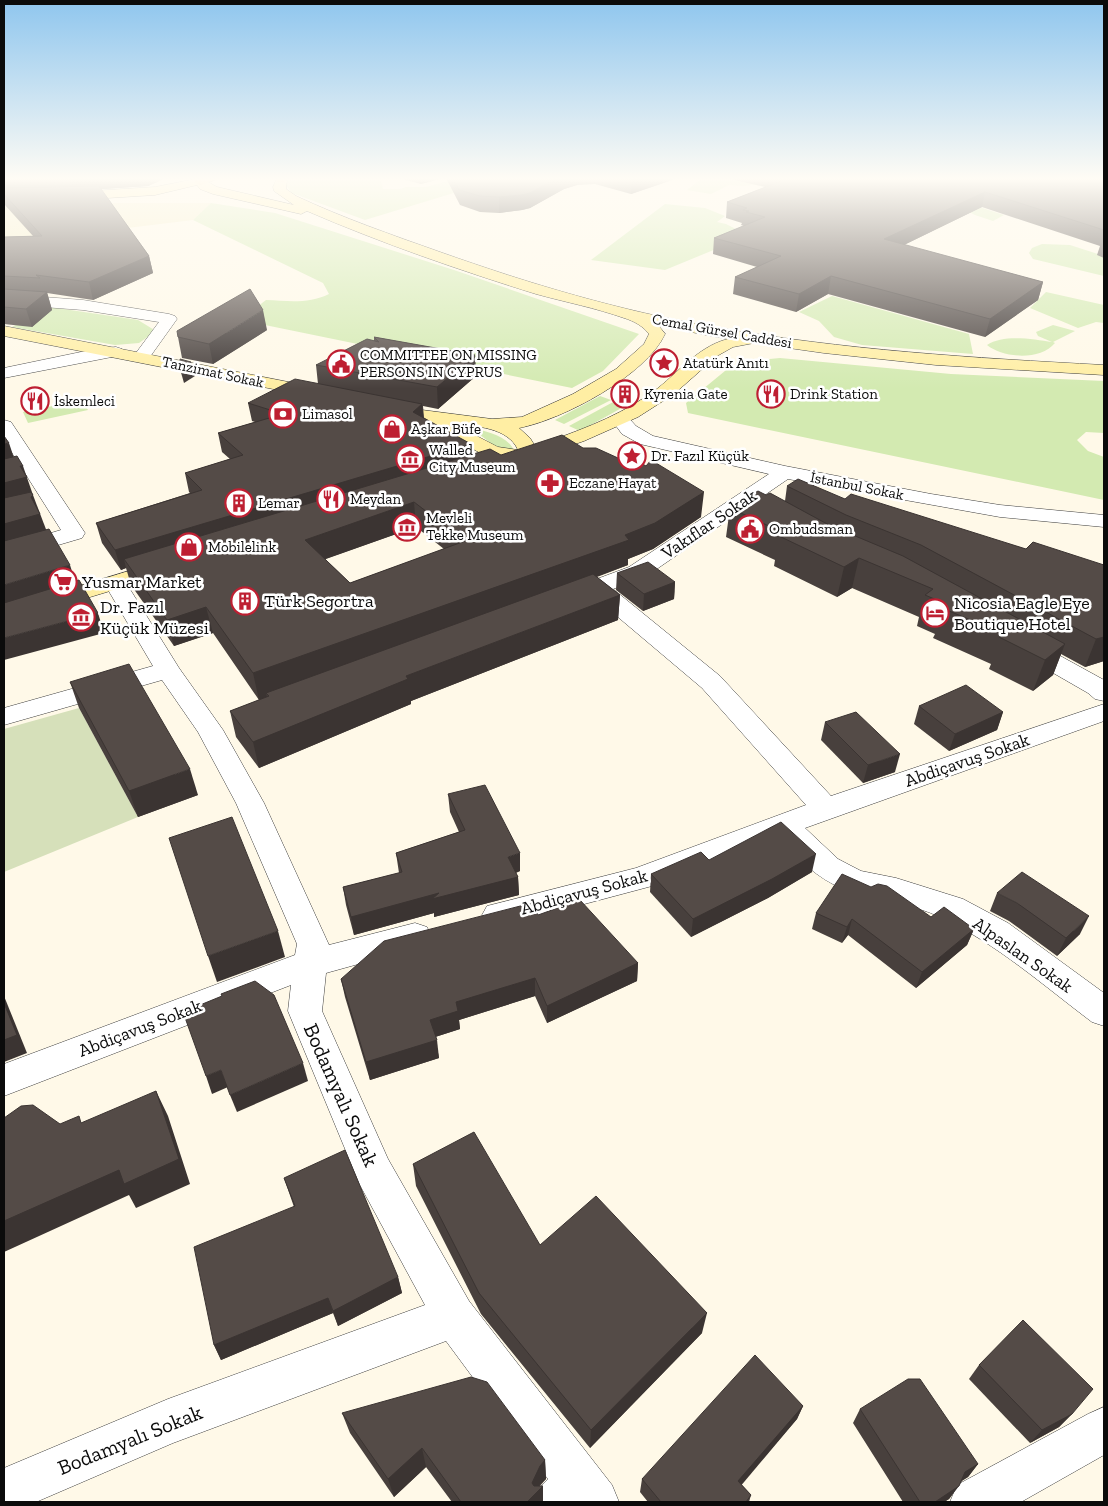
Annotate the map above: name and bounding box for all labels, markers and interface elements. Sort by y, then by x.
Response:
street label: Cemal Gürsel Caddesi [651,310,793,352]
place label: COMMITTEE ON MISSING PERSONS IN CYPRUS [360,346,537,381]
place icon: Atatürk Anıtı [649,348,679,378]
public building icon: COMMITTEE ON MISSING PERSONS IN CYPRUS [326,349,356,379]
street label: Tanzimat Sokak [160,352,266,392]
place label: Atatürk Anıtı [683,354,769,372]
building icon: Kyrenia Gate [610,379,640,409]
restaurant icon: Drink Station [756,379,786,409]
place label: Kyrenia Gate [644,385,728,403]
place label: Drink Station [790,385,878,403]
restaurant icon: İskemleci [20,386,50,416]
place label: İskemleci [54,392,115,410]
bank icon: Limasol [268,399,298,429]
place label: Limasol [302,405,353,423]
shop icon: Aşkar Büfe [377,414,407,444]
place label: Aşkar Büfe [411,420,481,438]
place label: Walled City Museum [429,441,516,476]
place icon: Dr. Fazıl Küçük [617,441,647,471]
museum icon: Walled City Museum [395,444,425,474]
place label: Dr. Fazıl Küçük [651,447,749,465]
pharmacy icon: Eczane Hayat [535,468,565,498]
street label: İstanbul Sokak [809,468,906,504]
place label: Eczane Hayat [569,474,657,492]
restaurant icon: Meydan [316,484,346,514]
street label: Vakıflar Sokak [656,484,761,564]
building icon: Lemar [224,488,254,518]
place label: Meydan [350,490,402,508]
place label: Lemar [258,494,300,512]
place label: Mevleli Tekke Museum [426,509,524,544]
museum icon: Mevleli Tekke Museum [392,512,422,542]
public building icon: Ombudsman [735,514,765,544]
place label: Ombudsman [769,520,853,538]
shop icon: Mobilelink [174,532,204,562]
place label: Mobilelink [208,538,277,556]
supermarket icon: Yusmar Market [48,567,78,597]
place label: Yusmar Market [81,571,202,593]
building icon: Türk Segortra [230,586,260,616]
place label: Türk Segortra [264,590,374,612]
place label: Nicosia Eagle Eye Boutique Hotel [954,592,1090,635]
place label: Dr. Fazıl Küçük Müzesi [100,596,209,639]
hotel icon: Nicosia Eagle Eye Boutique Hotel [920,598,950,628]
museum icon: Dr. Fazıl Küçük Müzesi [66,602,96,632]
street label: Abdiçavuş Sokak [902,728,1033,792]
street label: Abdiçavuş Sokak [518,864,650,919]
street label: Alpaslan Sokak [969,912,1078,998]
street label: Abdiçavuş Sokak [75,994,205,1062]
street label: Bodamyalı Sokak [299,1019,384,1170]
street label: Bodamyalı Sokak [54,1399,206,1480]

